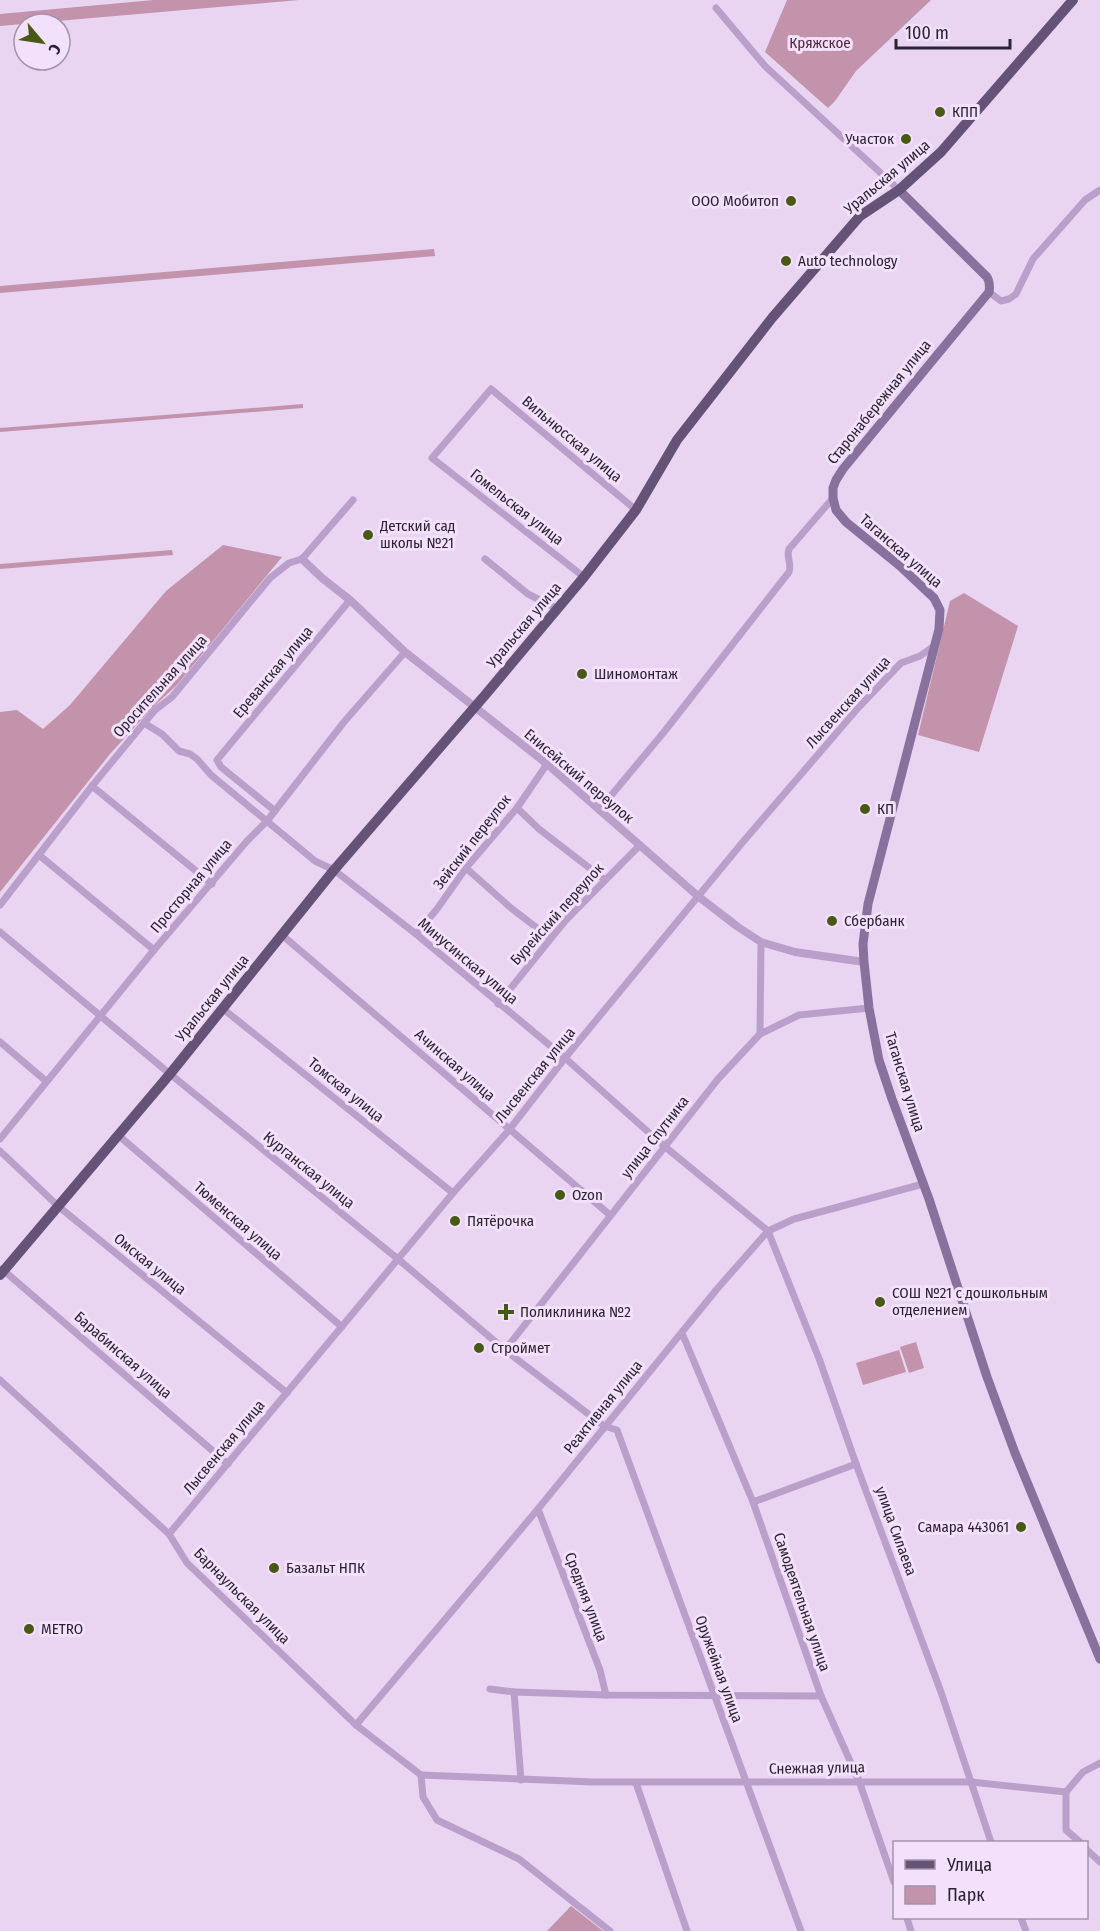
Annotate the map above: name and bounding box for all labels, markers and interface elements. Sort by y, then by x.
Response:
north arrow [12,12,72,72]
scale bar [896,12,1010,50]
text: 100 m [905,22,949,44]
park label: Кряжское [789,34,851,52]
text: С [44,41,65,58]
place label: КПП [952,103,978,121]
marker: КПП [933,105,947,119]
place label: Участок [844,130,894,148]
marker: Участок [899,132,913,146]
street label: Уральская улица [840,136,933,219]
place label: ООО Мобитоп [691,192,779,210]
marker: ООО Мобитоп [784,194,798,208]
place label: Auto technology [798,252,898,270]
marker: Auto technology [779,254,793,268]
street label: Старонабережная улица [823,336,935,468]
street label: Вильнюсская улица [518,392,626,486]
street label: Гомельская улица [467,465,567,549]
street label: Таганская улица [856,510,946,592]
place label: Детский сад школы №21 [379,517,455,552]
marker: Детский сад школы №21 [361,528,375,542]
street label: Уральская улица [482,579,565,672]
street label: Ереванская улица [229,622,317,722]
street label: Оросительная улица [109,631,211,741]
street label: Лысвенская улица [802,652,894,752]
place label: Шиномонтаж [594,665,678,683]
marker: Шиномонтаж [575,667,589,681]
street label: Енисейский переулок [521,725,637,827]
street label: Зейский переулок [429,791,515,893]
place label: КП [877,800,894,818]
marker: КП [858,802,872,816]
street label: Просторная улица [147,835,235,937]
street label: Бурейский переулок [507,859,607,969]
place label: Сбербанк [844,912,905,930]
street label: Минусинская улица [414,914,522,1008]
marker: Сбербанк [825,914,839,928]
street label: Уральская улица [171,951,252,1046]
street label: Лысвенская улица [491,1024,579,1126]
street label: Ачинская улица [411,1025,499,1105]
street label: Таганская улица [881,1030,929,1134]
street label: Томская улица [304,1054,388,1126]
street label: улица Спутника [617,1092,693,1182]
street label: Курганская улица [260,1128,358,1212]
street label: Тюменская улица [190,1178,286,1264]
place label: Ozon [572,1186,603,1204]
marker: Ozon [553,1188,567,1202]
place label: Пятёрочка [467,1212,534,1230]
marker: Пятёрочка [448,1214,462,1228]
street label: Омская улица [110,1229,190,1299]
place label: СОШ №21 с дошкольным отделением [892,1284,1048,1319]
marker: СОШ №21 с дошкольным отделением [873,1295,887,1309]
marker: Поликлиника №2 [497,1303,515,1321]
place label: Поликлиника №2 [520,1303,631,1321]
street label: Барабинская улица [71,1308,175,1402]
place label: Строймет [491,1339,551,1357]
marker: Строймет [472,1341,486,1355]
street label: Реактивная улица [560,1357,646,1457]
street label: Лысвенская улица [179,1396,269,1498]
street label: улица Силаева [872,1484,920,1578]
place label: Самара 443061 [917,1518,1009,1536]
marker: Самара 443061 [1014,1520,1028,1534]
street label: Самодеятельная улица [770,1530,834,1674]
street label: Барнаульская улица [190,1544,294,1648]
street label: Средняя улица [561,1550,611,1644]
place label: Базальт НПК [286,1559,365,1577]
marker: Базальт НПК [267,1561,281,1575]
street label: Оружейная улица [691,1613,747,1725]
place label: METRO [41,1620,83,1638]
marker: METRO [22,1622,36,1636]
street label: Снежная улица [769,1758,865,1778]
legend [893,1841,1088,1919]
text: Улица [946,1854,992,1876]
text: Парк [947,1884,985,1906]

